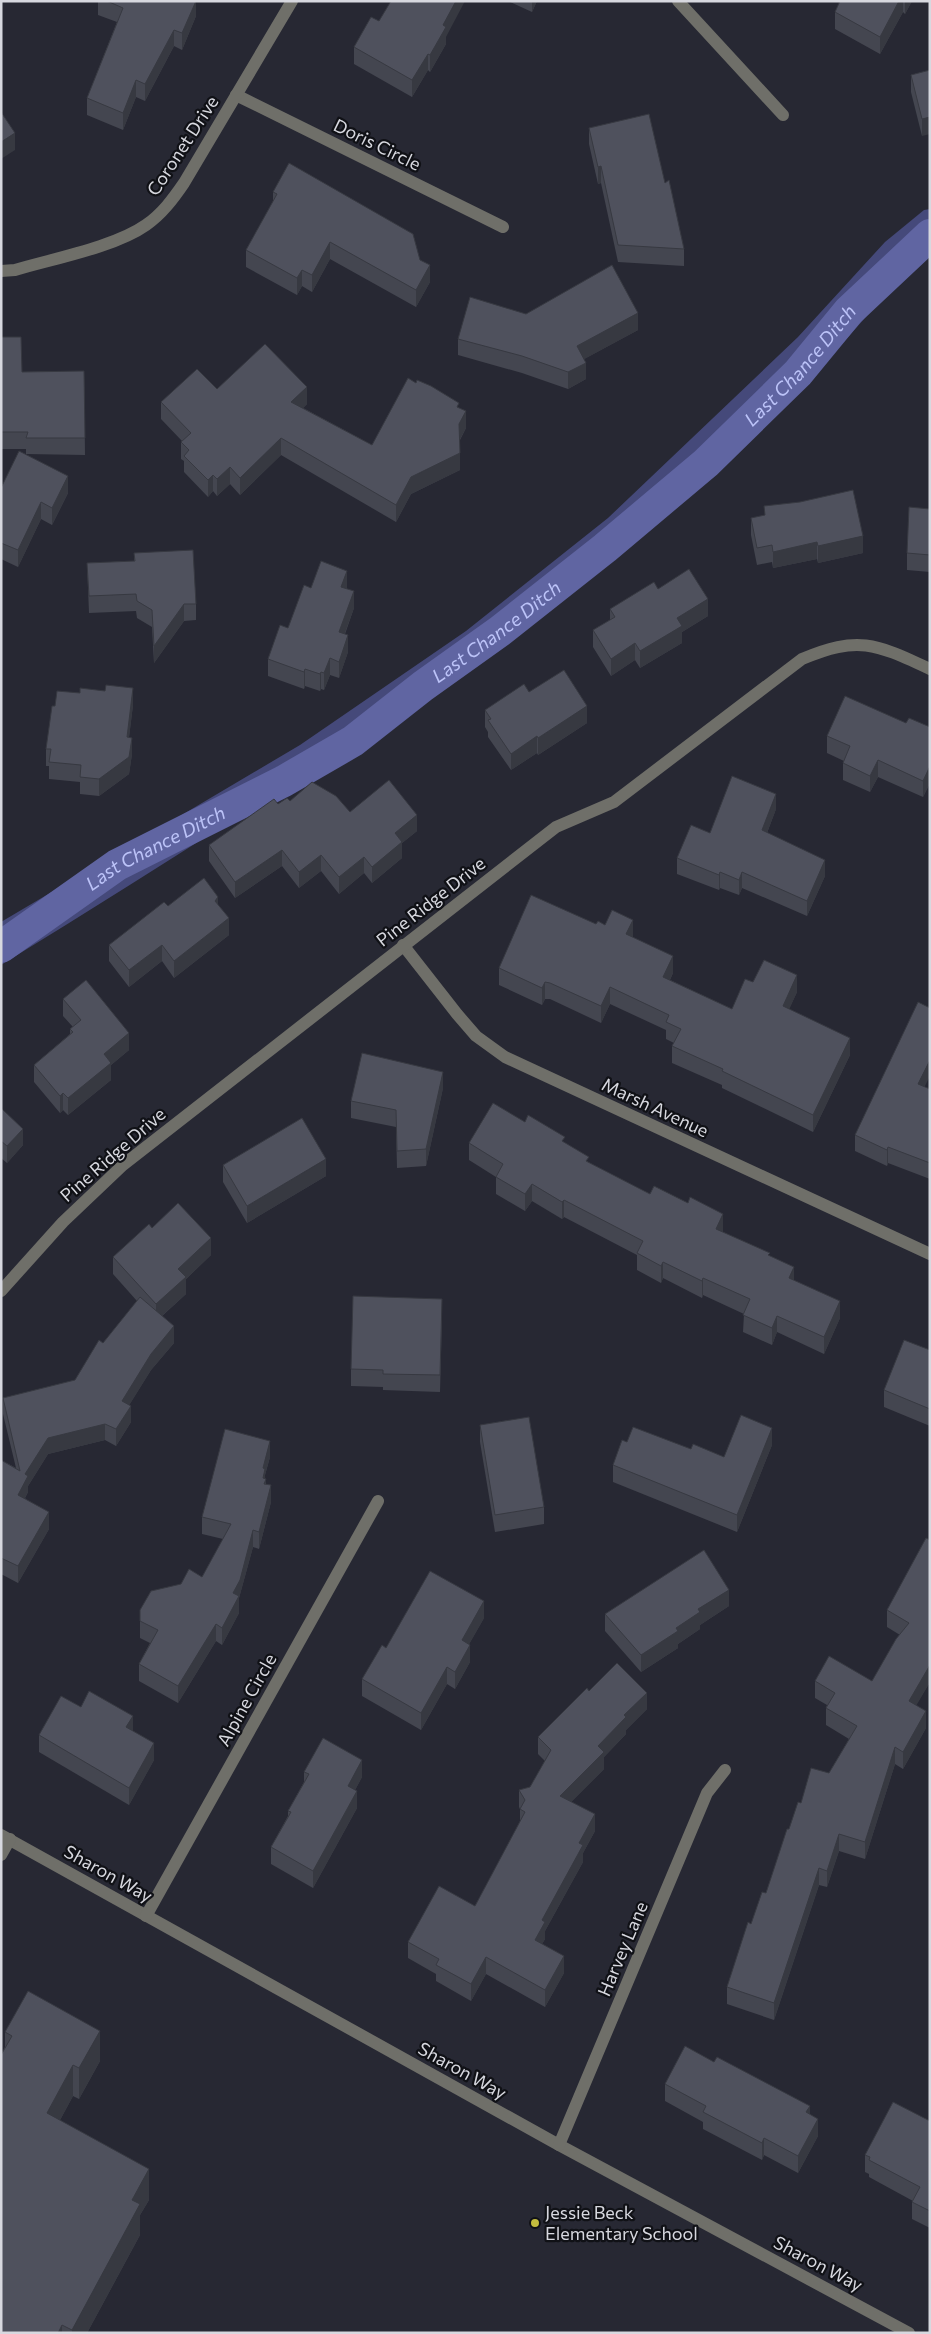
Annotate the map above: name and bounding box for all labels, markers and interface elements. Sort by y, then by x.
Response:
street label: Coronet Drive [142,91,223,200]
street label: Doris Circle [330,114,425,175]
water label: Last Chance Ditch [739,300,860,430]
water label: Last Chance Ditch [427,575,565,687]
water label: Last Chance Ditch [81,800,229,895]
street label: Pine Ridge Drive [371,852,489,951]
street label: Marsh Avenue [599,1073,712,1141]
street label: Pine Ridge Drive [55,1103,169,1206]
street label: Alpine Circle [212,1649,281,1750]
street label: Sharon Way [60,1840,157,1906]
street label: Harvey Lane [592,1898,652,1999]
street label: Sharon Way [414,2037,511,2103]
place label: Jessie Beck Elementary School [545,2201,698,2244]
marker: Jessie Beck Elementary School [529,2217,541,2229]
street label: Sharon Way [770,2230,867,2296]

